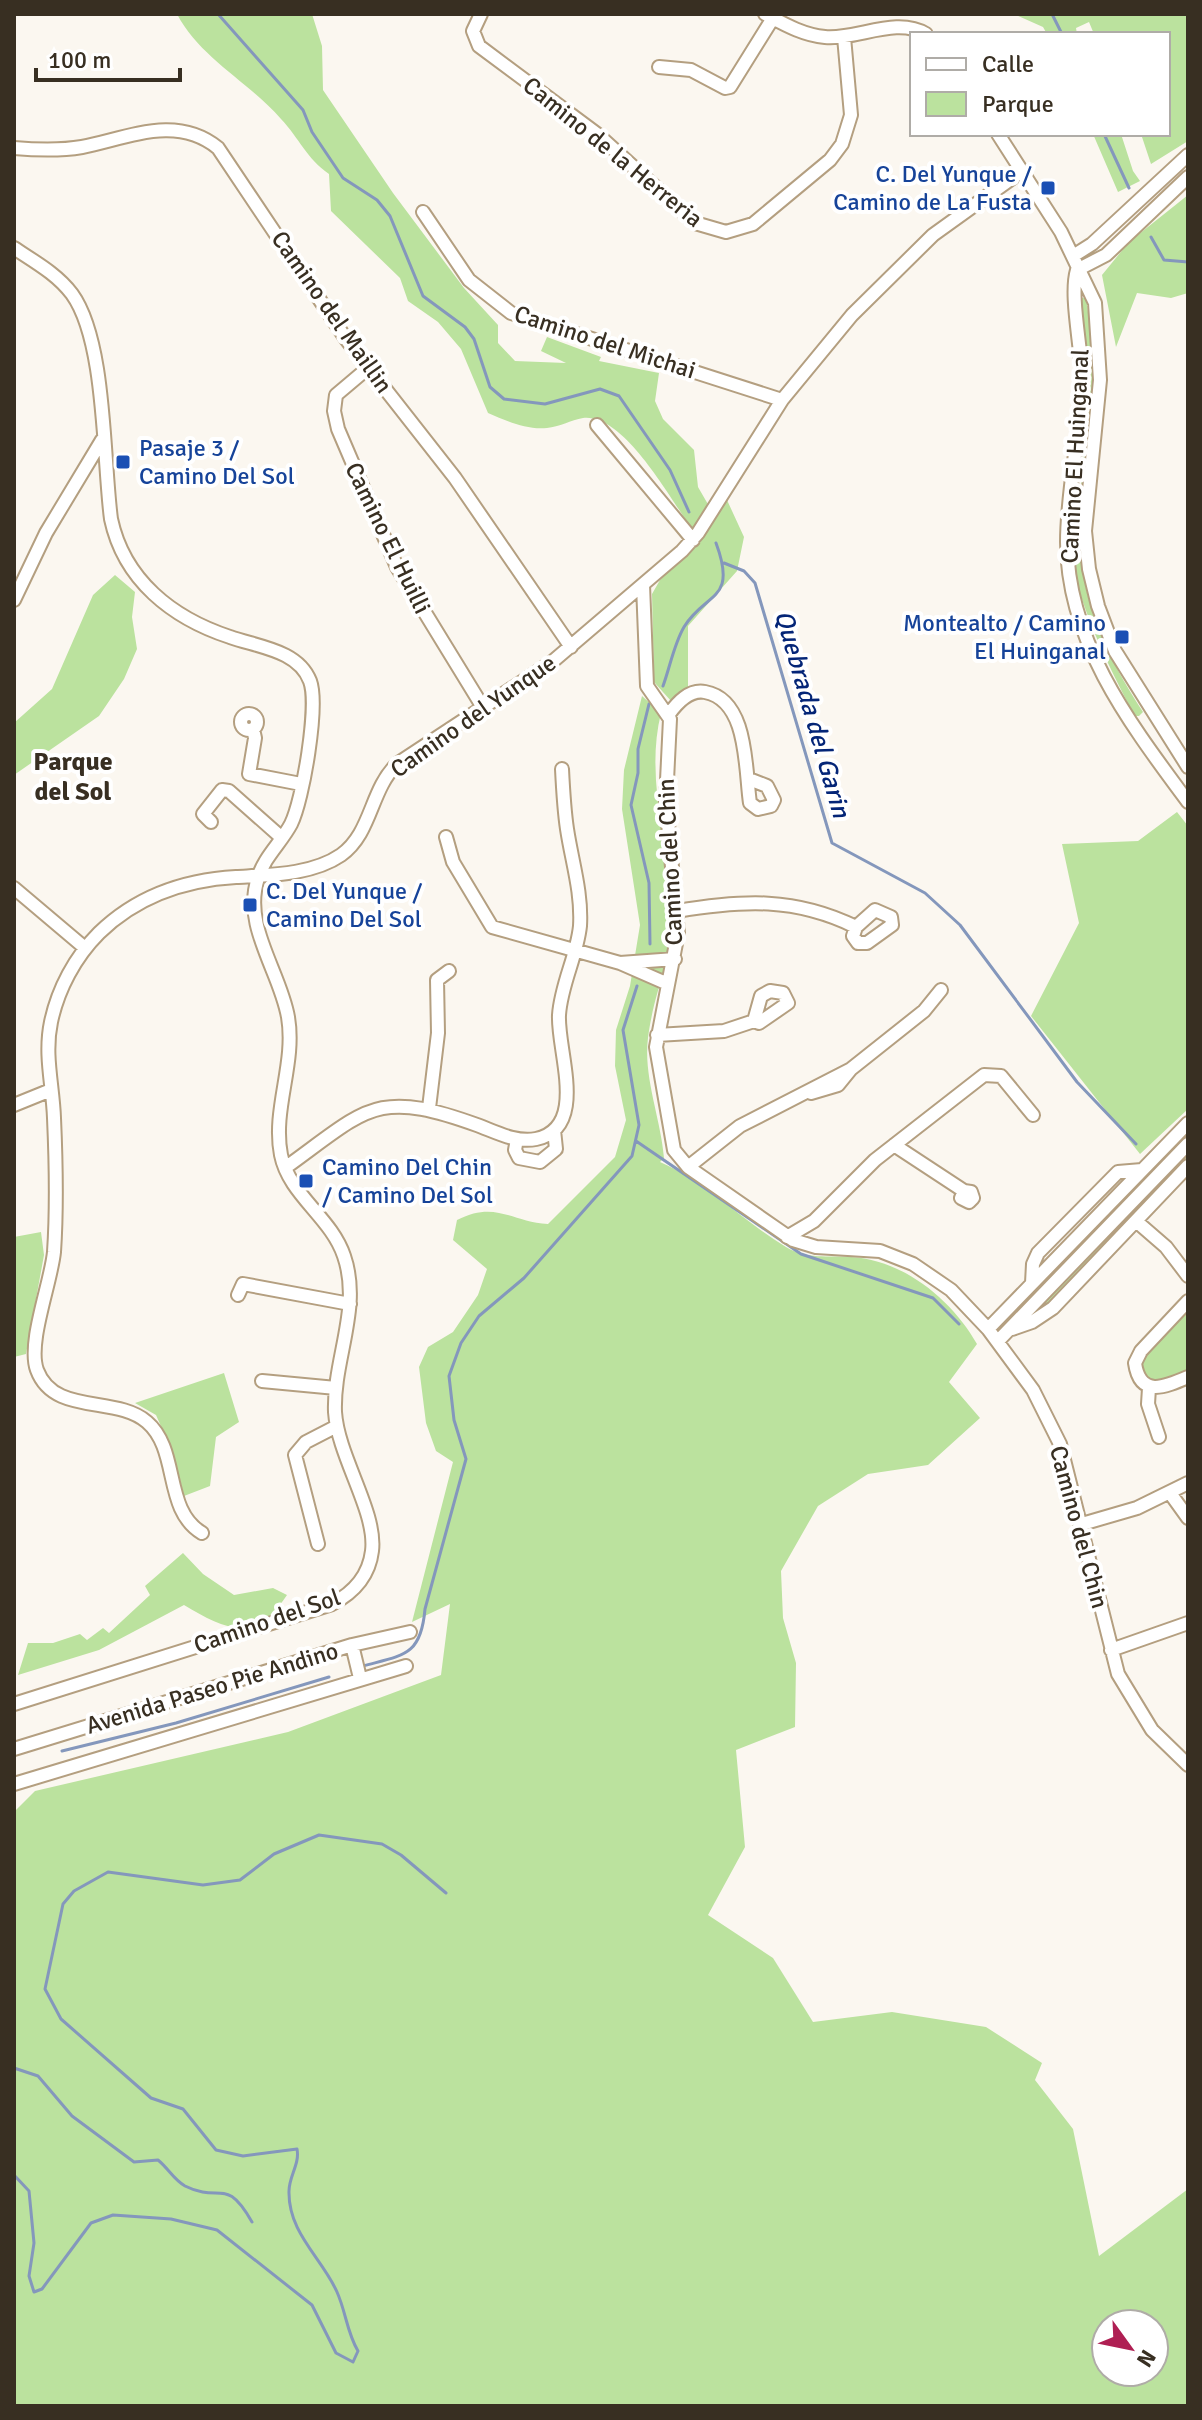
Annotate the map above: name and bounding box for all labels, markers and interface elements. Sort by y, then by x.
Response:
scale bar [36,32,180,82]
legend [910,32,1170,136]
text: 100 m [48,45,111,75]
text: Calle [982,49,1034,79]
street label: Camino de la Herreria [517,70,709,234]
text: Parque [982,89,1054,119]
place label: C. Del Yunque / Camino de La Fusta [833,159,1032,217]
marker: C. Del Yunque / Camino de La Fusta [1039,179,1057,197]
street label: Camino del Maillin [265,225,399,399]
street label: Camino del Michai [510,299,700,385]
street label: Camino El Huinganal [1054,348,1096,564]
place label: Pasaje 3 / Camino Del Sol [139,433,295,491]
marker: Pasaje 3 / Camino Del Sol [114,453,132,471]
street label: Camino El Huilli [338,457,438,619]
water label: Quebrada del Garin [767,607,857,822]
place label: Montealto / Camino El Huinganal [903,608,1106,666]
marker: Montealto / Camino El Huinganal [1113,628,1131,646]
street label: Camino del Yunque [384,648,562,784]
district label: Parque del Sol [33,746,113,808]
street label: Camino del Chin [651,778,689,946]
place label: C. Del Yunque / Camino Del Sol [266,876,422,934]
marker: C. Del Yunque / Camino Del Sol [241,896,259,914]
place label: Camino Del Chin / Camino Del Sol [322,1152,493,1210]
marker: Camino Del Chin / Camino Del Sol [297,1172,315,1190]
street label: Camino del Chin [1043,1442,1115,1612]
street label: Camino del Sol [190,1582,344,1660]
street label: Avenida Paseo Pie Andino [82,1635,342,1741]
north arrow [1090,2308,1170,2388]
text: N [1131,2345,1162,2372]

